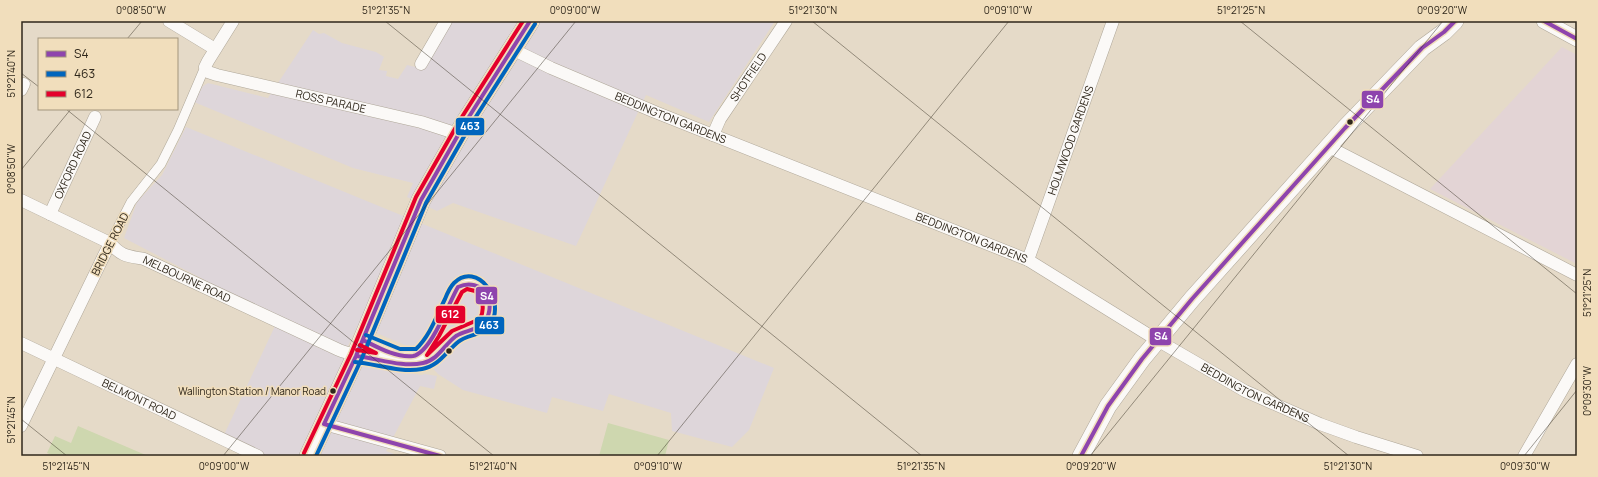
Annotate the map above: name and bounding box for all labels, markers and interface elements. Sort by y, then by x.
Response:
text: 0°08'50"W [116,3,167,17]
text: 51°21'35"N [362,3,410,17]
text: 0°09'00"W [550,3,601,17]
text: 51°21'30"N [789,3,837,17]
text: 0°09'10"W [984,3,1033,17]
text: 51°21'25"N [1217,3,1265,17]
text: 0°09'20"W [1417,3,1468,17]
legend [38,38,178,110]
text: S4 [74,45,88,62]
street label: SHOTFIELD [726,49,770,104]
text: 51°21'40"N [4,50,18,98]
text: 463 [74,65,95,82]
street label: HOLMWOOD GARDENS [1044,83,1097,197]
text: 612 [74,85,93,102]
street label: ROSS PARADE [294,85,367,116]
street label: BEDDINGTON GARDENS [613,88,729,147]
line badge: S4 [1361,90,1384,109]
text: S4 [1366,91,1380,106]
line badge: 463 [455,117,485,136]
unlabelled marker [1345,117,1355,127]
text: 463 [460,118,480,133]
street label: OXFORD ROAD [50,128,94,201]
text: 0°08'50"W [4,143,18,194]
street label: BEDDINGTON GARDENS [914,208,1030,266]
street label: BRIDGE ROAD [87,210,132,278]
street label: MELBOURNE ROAD [141,252,234,306]
text: 51°21'25"N [1580,269,1594,317]
line badge: S4 [475,286,498,305]
text: S4 [480,288,494,303]
line badge: 612 [435,305,466,324]
text: 612 [441,306,459,321]
line badge: 463 [474,316,505,335]
text: 463 [479,317,499,332]
line badge: S4 [1149,327,1172,346]
text: S4 [1154,328,1168,343]
unlabelled marker [444,346,454,356]
street label: BEDDINGTON GARDENS [1198,359,1312,425]
text: 0°09'30"W [1580,365,1594,416]
street label: BELMONT ROAD [100,375,179,423]
place label: Wallington Station / Manor Road [178,384,326,398]
marker: Wallington Station / Manor Road [328,386,338,396]
text: 51°21'45"N [4,396,18,444]
text: 51°21'45"N [42,459,90,473]
text: 0°09'00"W [199,459,250,473]
text: 51°21'40"N [469,459,517,473]
text: 0°09'10"W [634,459,683,473]
text: 51°21'35"N [897,459,945,473]
text: 0°09'20"W [1066,459,1117,473]
text: 51°21'30"N [1324,459,1372,473]
text: 0°09'30"W [1500,459,1551,473]

